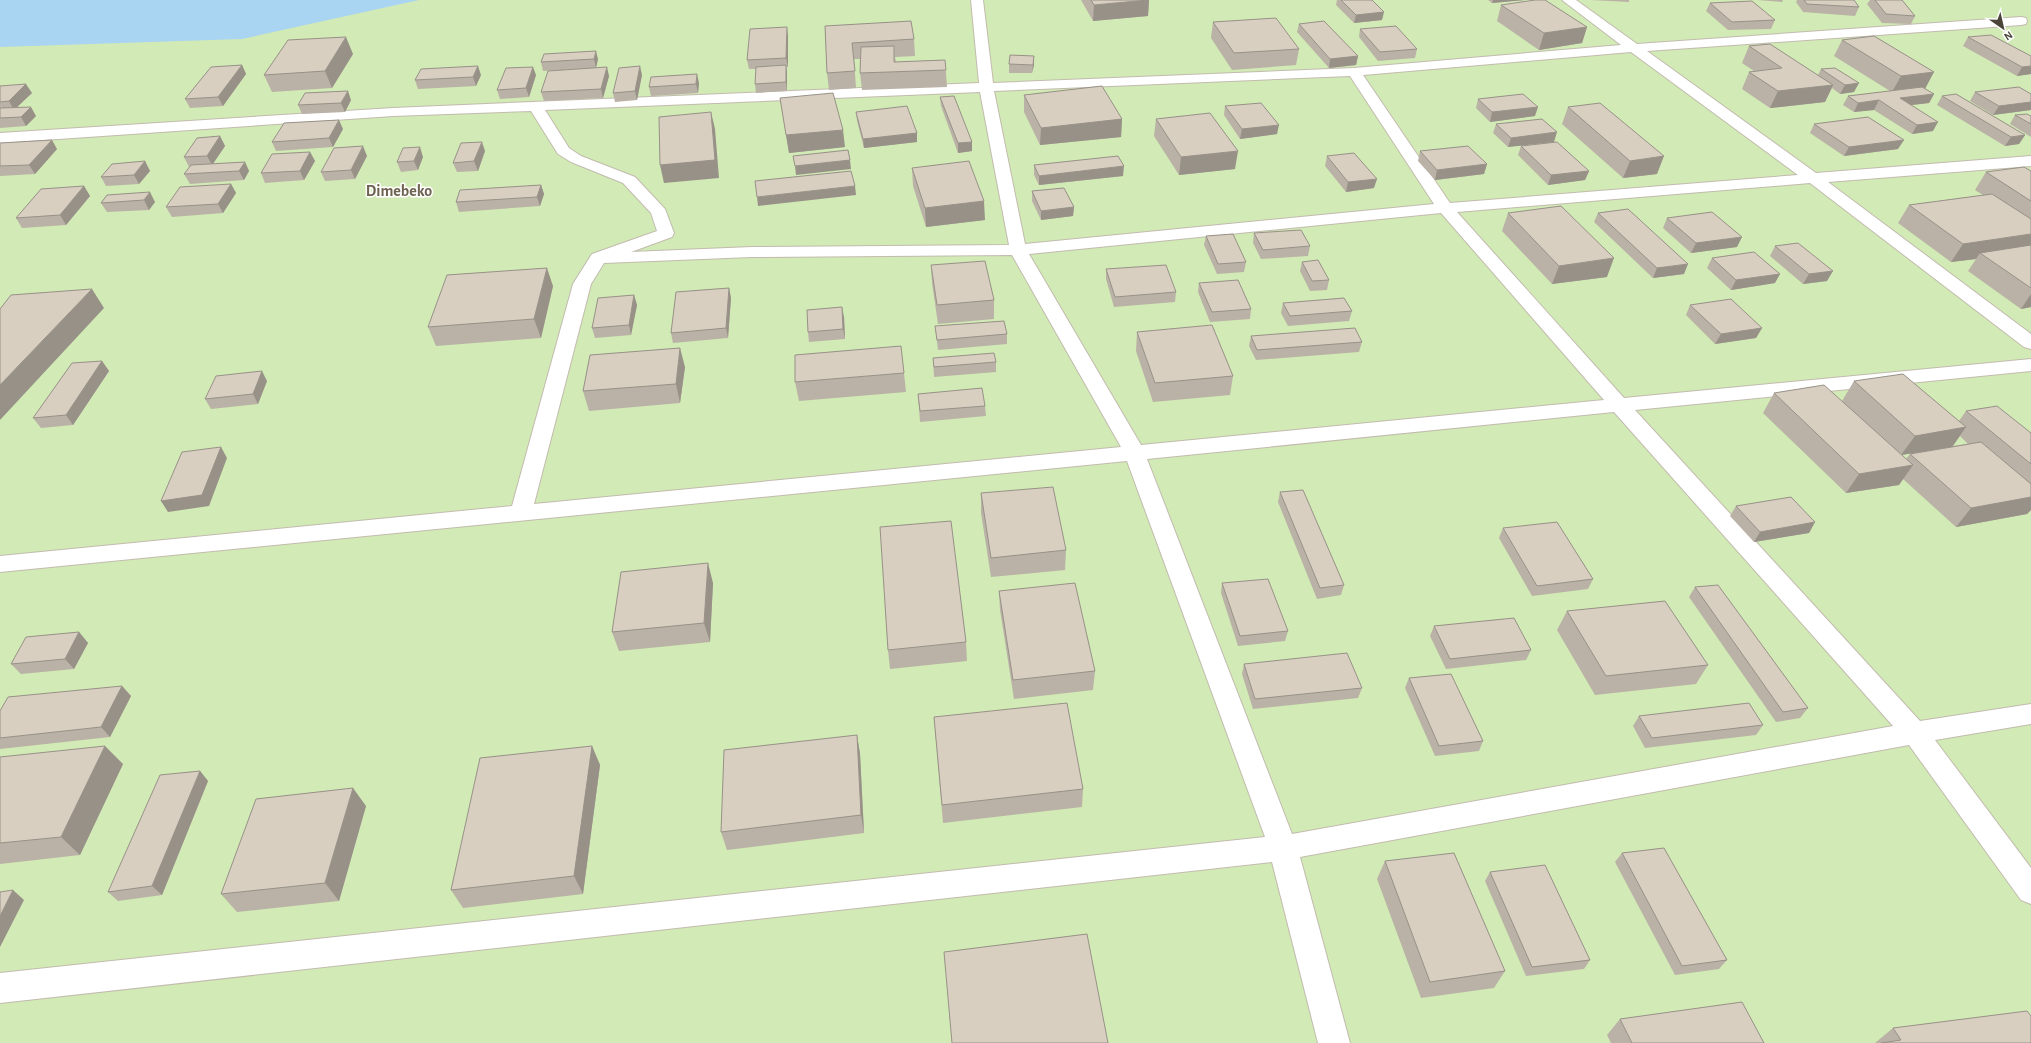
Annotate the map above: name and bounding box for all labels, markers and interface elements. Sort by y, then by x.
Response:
north arrow [1983,8,2023,48]
text: N [2002,29,2015,43]
district label: Dimebeko [366,183,432,199]

